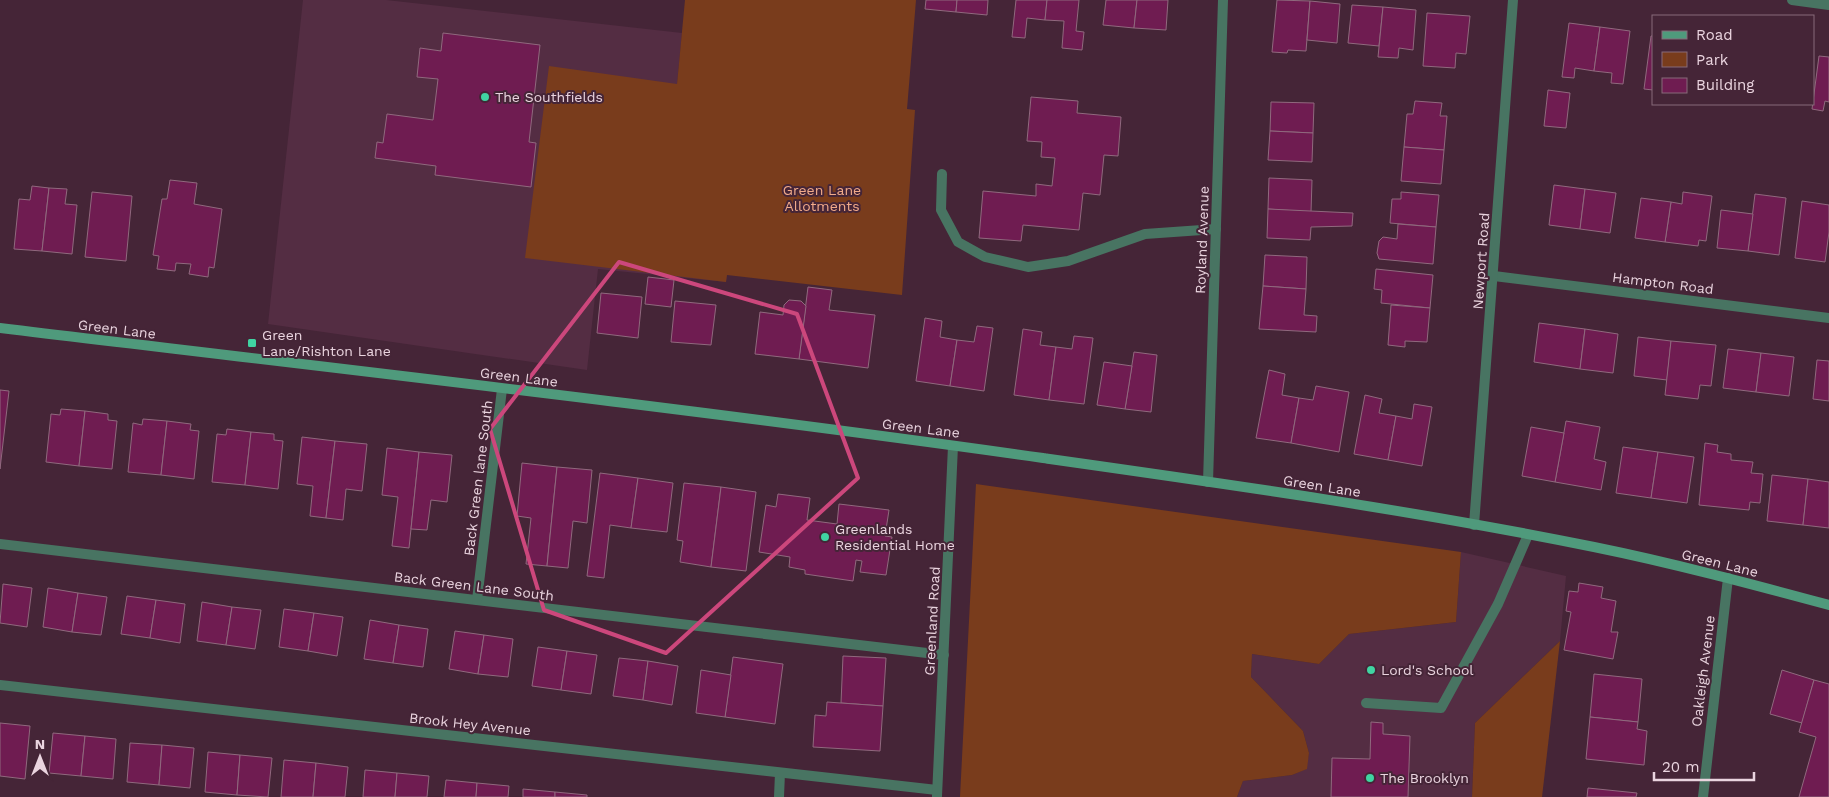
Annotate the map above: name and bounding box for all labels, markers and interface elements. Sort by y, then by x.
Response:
legend [1652,15,1814,105]
text: Road [1696,26,1733,44]
text: Park [1696,51,1729,69]
text: Building [1696,76,1754,94]
place label: The Southfields [495,89,603,105]
marker: The Southfields [479,91,491,103]
park label: Green Lane Allotments [783,182,861,214]
street label: Royland Avenue [1192,186,1212,294]
street label: Newport Road [1470,212,1492,310]
street label: Hampton Road [1611,269,1715,297]
street label: Green Lane [77,316,157,342]
place label: Green Lane/Rishton Lane [262,327,391,359]
marker: Green Lane/Rishton Lane [246,337,258,349]
street label: Green Lane [479,364,559,390]
street label: Back Green lane South [461,399,495,557]
street label: Green Lane [881,415,961,441]
street label: Green Lane [1282,472,1362,500]
place label: Greenlands Residential Home [835,521,955,553]
marker: Greenlands Residential Home [819,531,831,543]
street label: Green Lane [1680,546,1760,580]
street label: Greenland Road [921,566,943,676]
street label: Back Green Lane South [393,568,555,604]
street label: Oakleigh Avenue [1688,614,1718,728]
place label: Lord's School [1381,662,1474,678]
marker: Lord's School [1365,664,1377,676]
street label: Brook Hey Avenue [408,710,532,738]
north arrow [15,732,65,782]
text: N [35,736,45,752]
scale bar [1654,750,1754,782]
text: 20 m [1662,758,1700,776]
place label: The Brooklyn [1380,770,1469,786]
marker: The Brooklyn [1364,772,1376,784]

